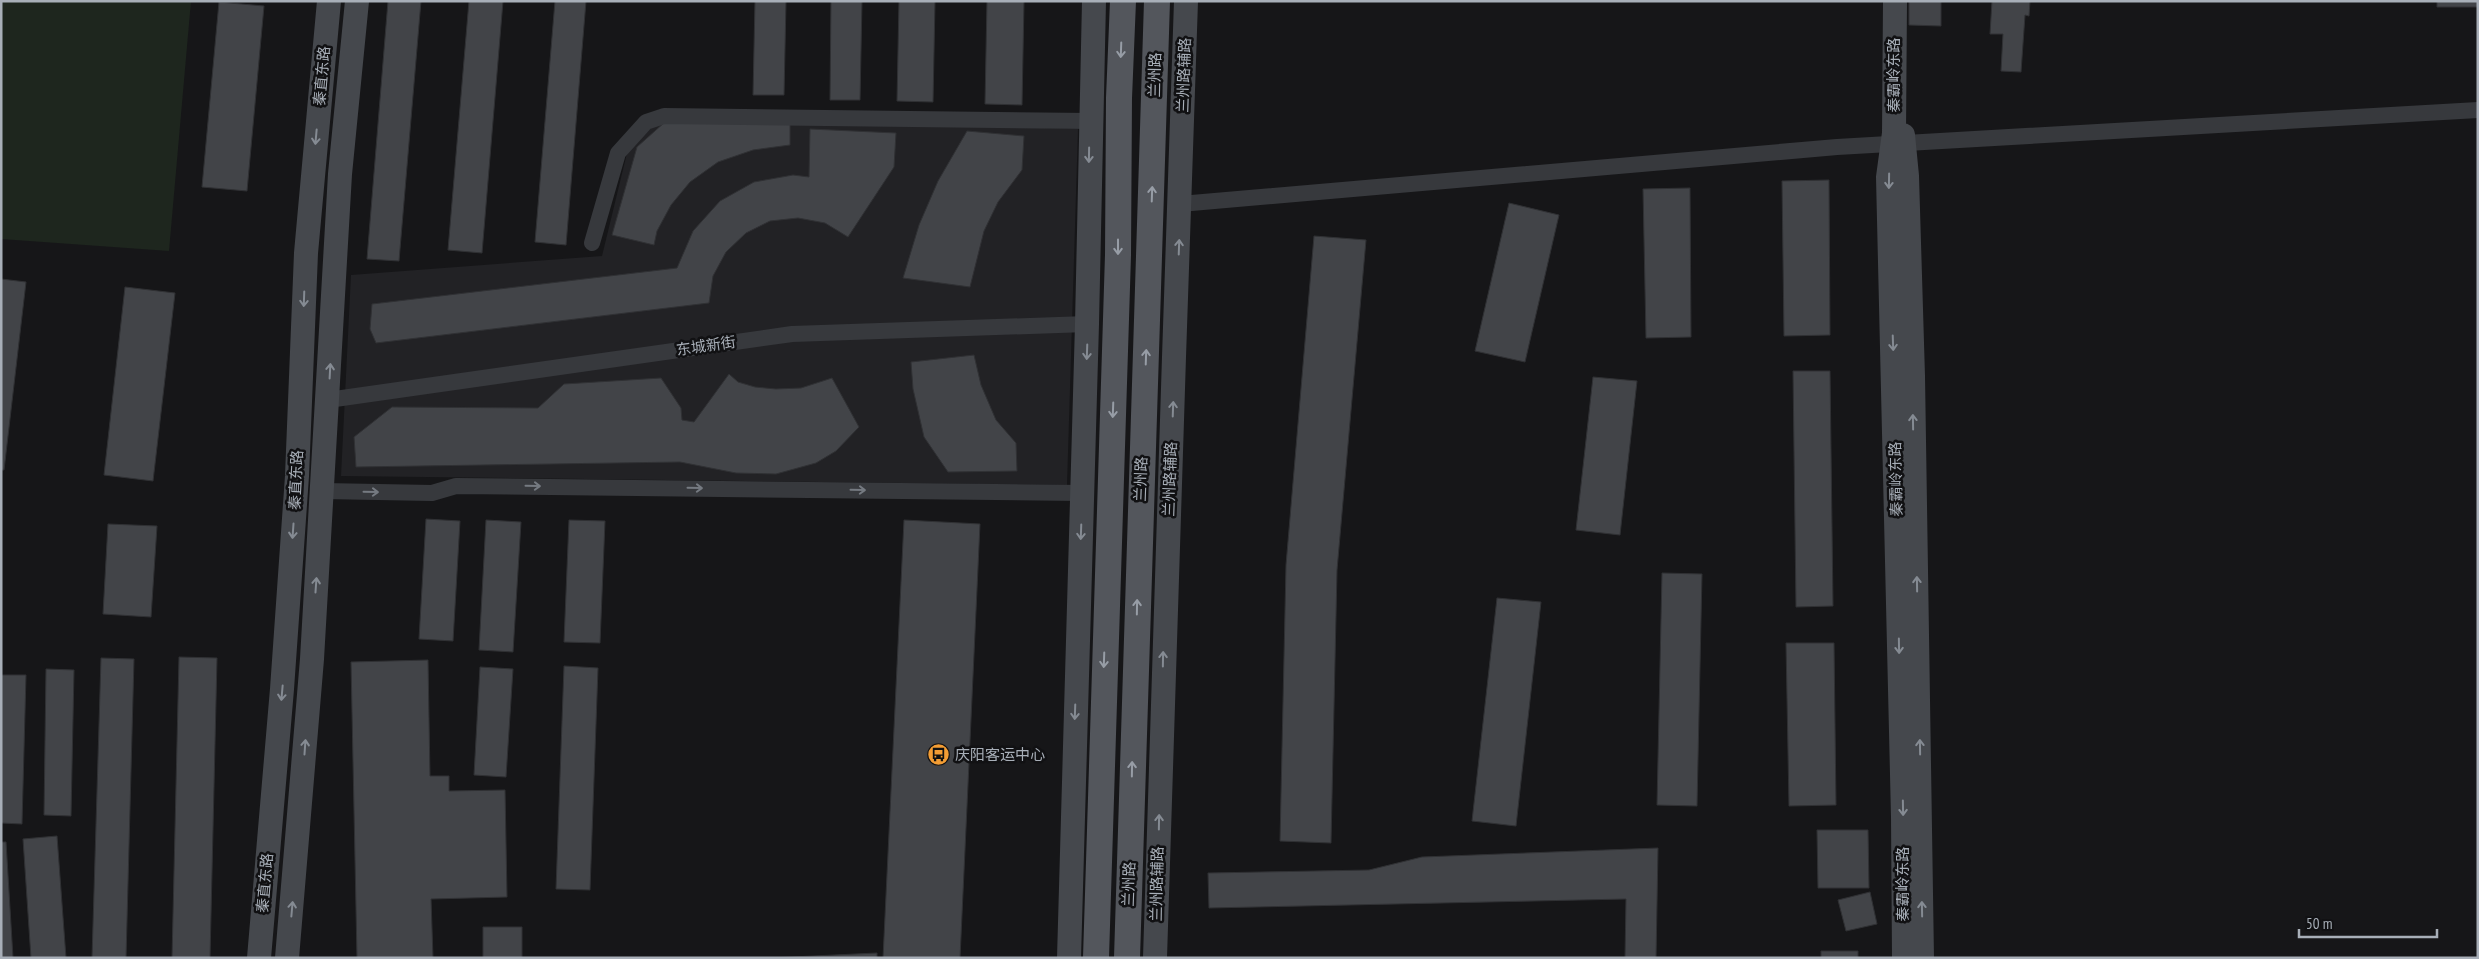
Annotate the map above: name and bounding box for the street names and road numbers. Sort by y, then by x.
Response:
street label: 兰州路辅路 [1173,37,1194,113]
street label: 秦霸岭东路 [1884,37,1903,113]
street label: 秦直东路 [309,45,334,107]
street label: 兰州路 [1145,52,1164,98]
street label: 东城新街 [675,332,737,359]
street label: 兰州路辅路 [1159,441,1180,517]
street label: 秦霸岭东路 [1885,441,1906,517]
street label: 秦直东路 [284,450,307,510]
street label: 兰州路 [1130,456,1151,502]
street label: 兰州路辅路 [1146,846,1167,922]
street label: 秦霸岭东路 [1893,846,1912,922]
street label: 秦直东路 [252,852,277,914]
street label: 兰州路 [1118,861,1139,907]

